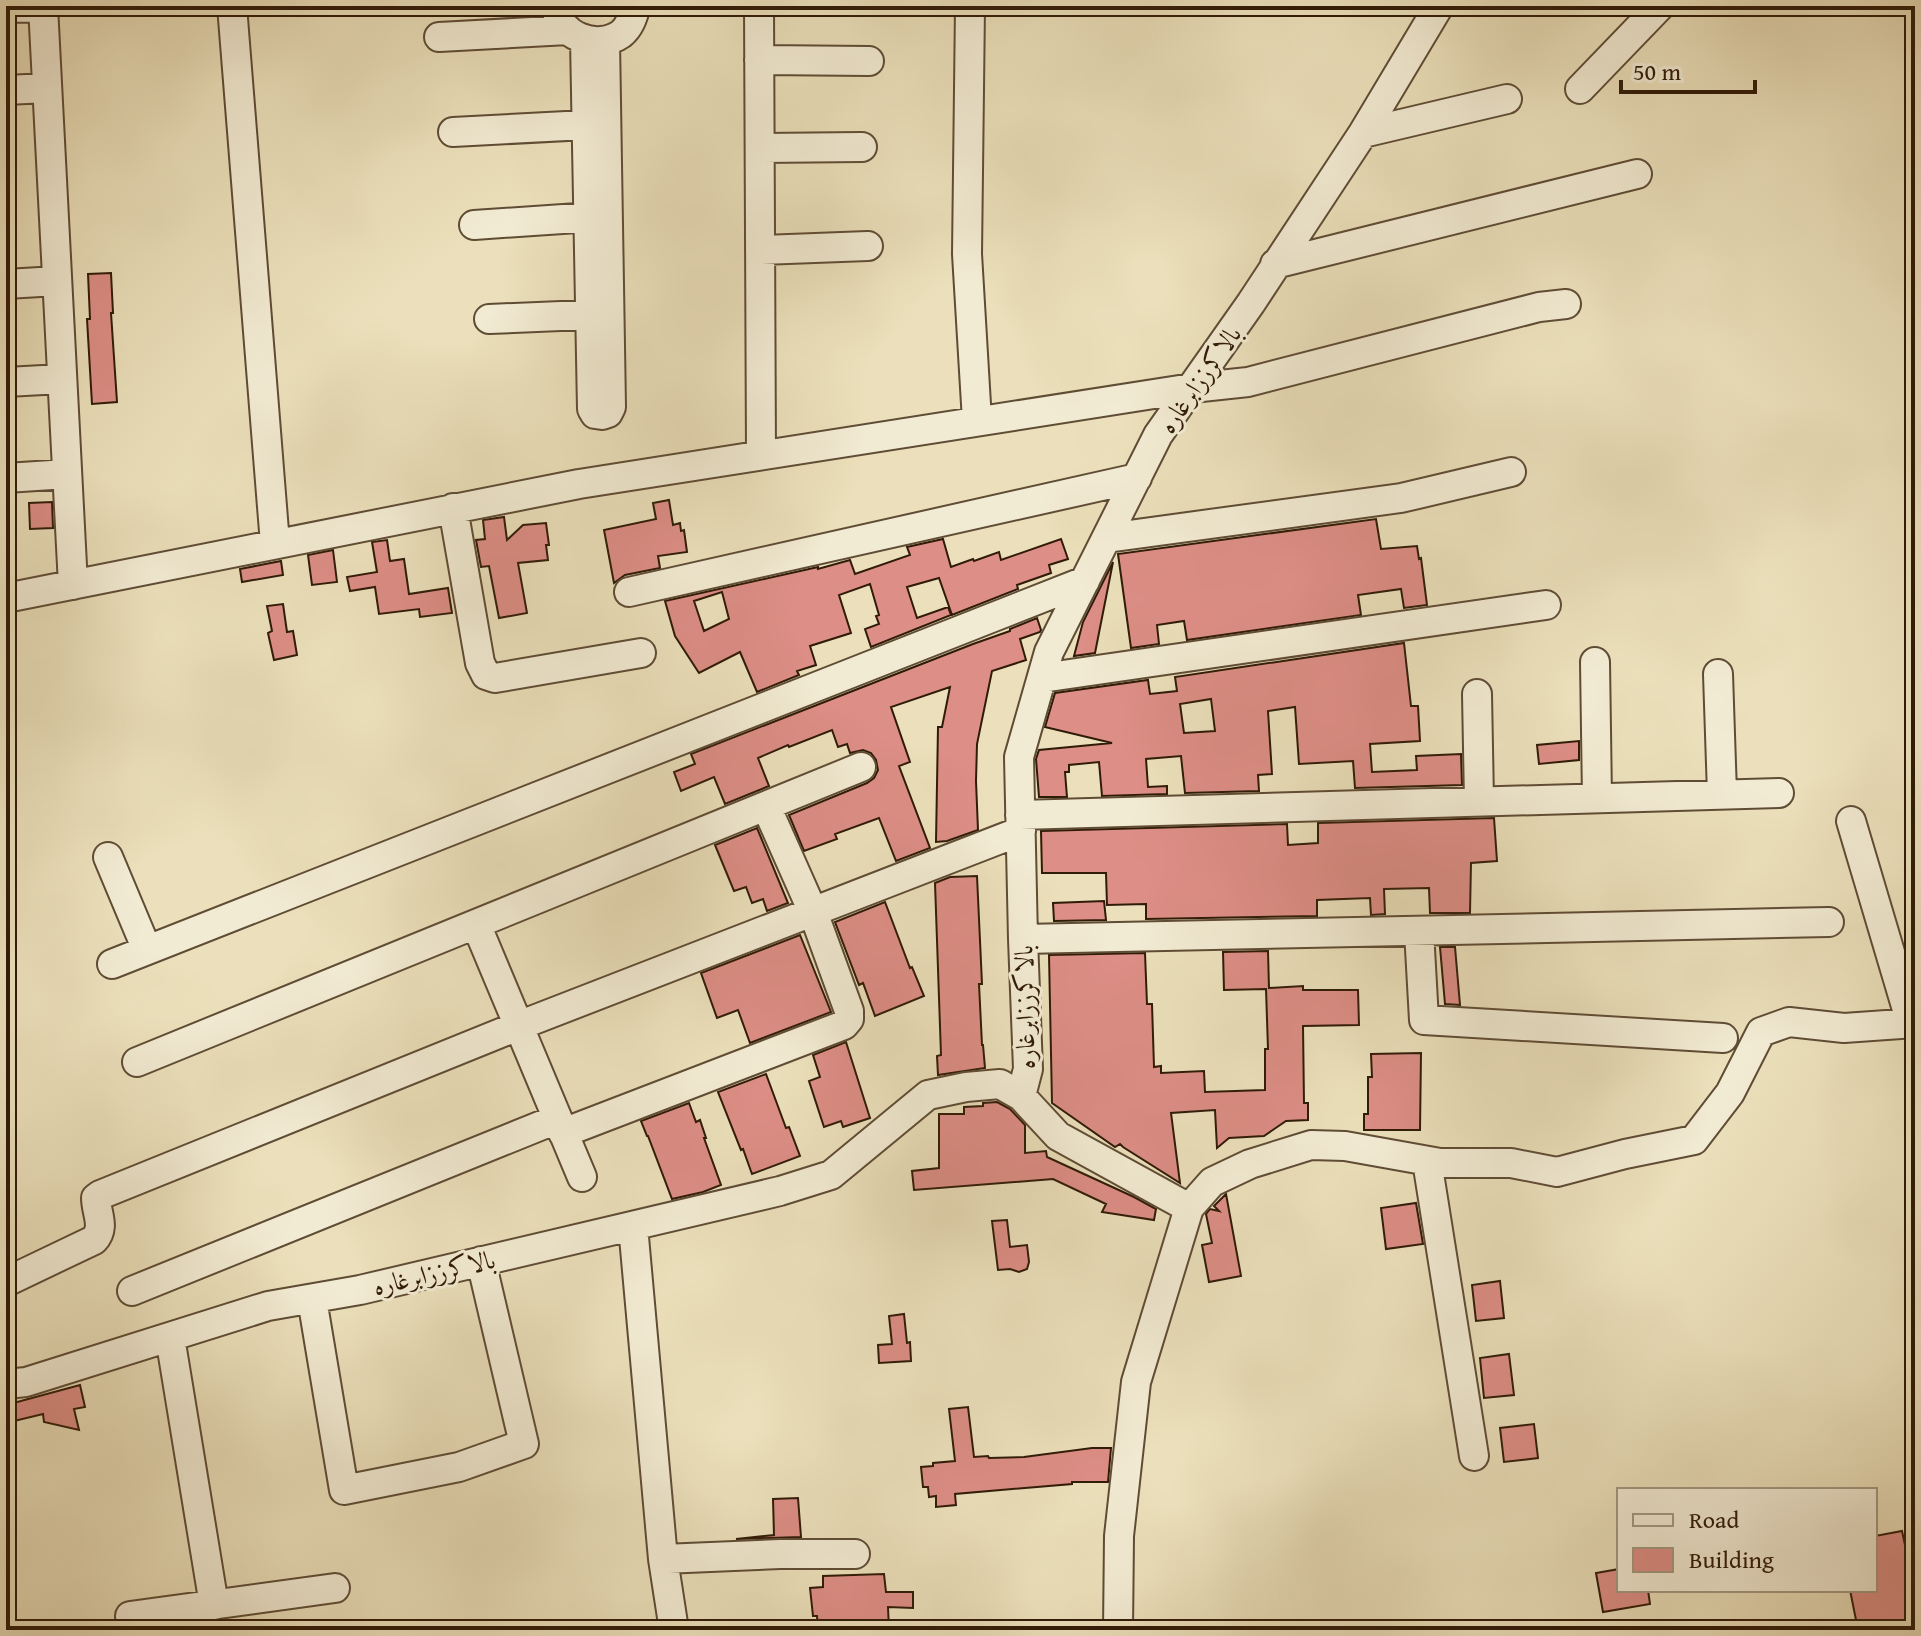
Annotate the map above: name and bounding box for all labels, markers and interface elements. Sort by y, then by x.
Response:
scale bar [1621,44,1755,94]
text: 50 m [1633,54,1681,89]
street label: بالاکرززابرغاره [1147,317,1251,441]
street label: بالاکرززابرغاره [1003,945,1045,1069]
street label: بالاکرززابرغاره [369,1239,499,1305]
legend [1617,1488,1877,1592]
text: Road [1689,1502,1739,1537]
text: Building [1689,1542,1774,1577]

